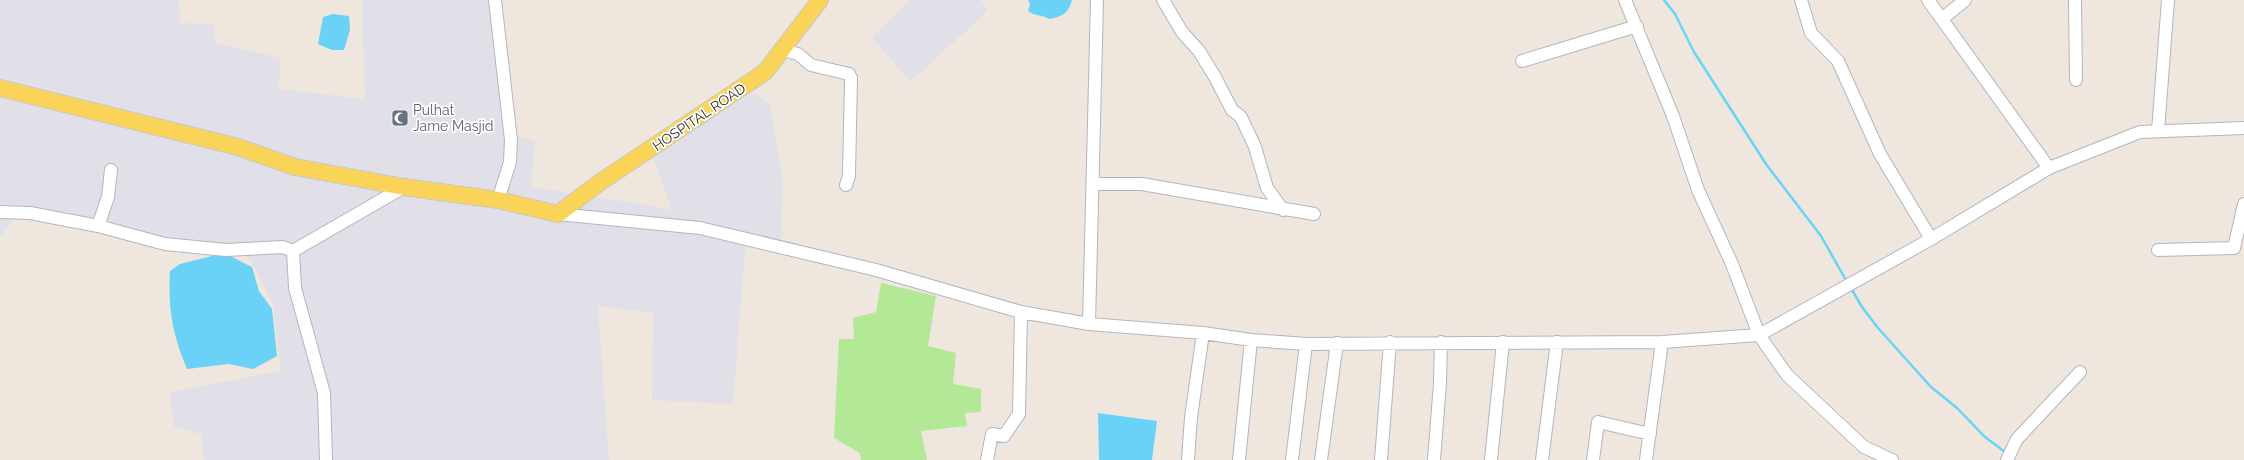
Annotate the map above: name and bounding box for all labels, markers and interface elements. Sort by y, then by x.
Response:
street label: HOSPITAL ROAD [649,80,749,154]
place label: Pulhat Jame Masjid [413,102,493,134]
mosque icon: Pulhat Jame Masjid [390,108,410,128]

